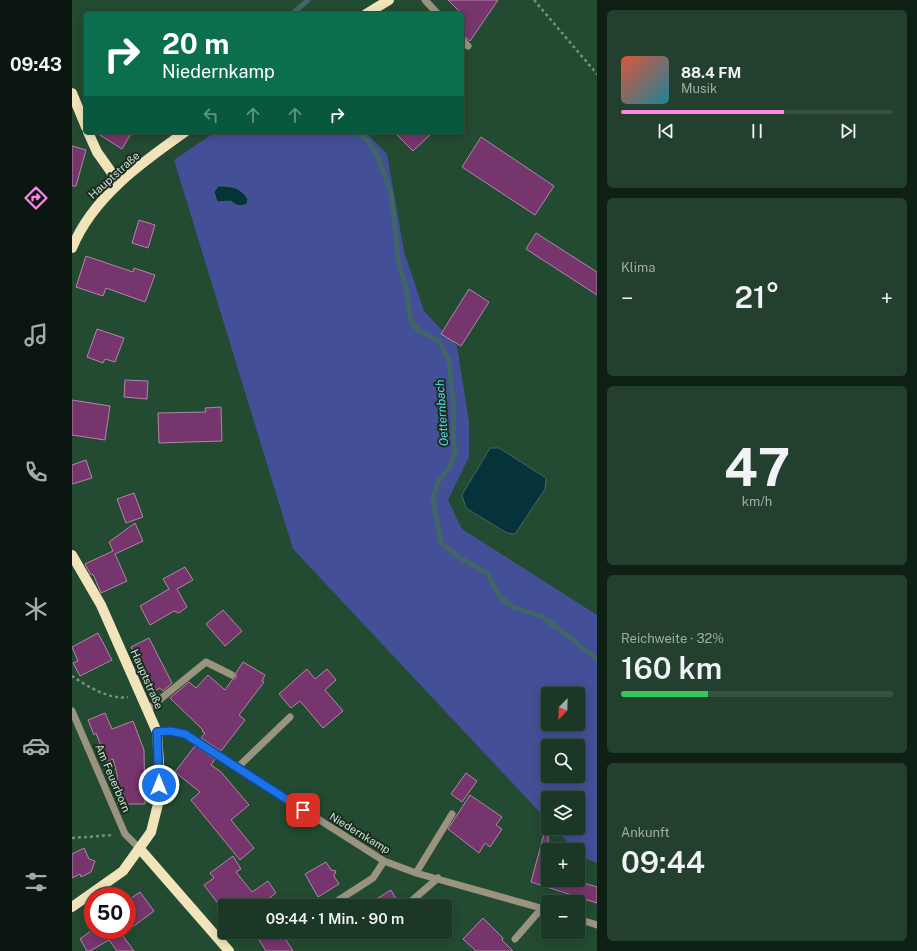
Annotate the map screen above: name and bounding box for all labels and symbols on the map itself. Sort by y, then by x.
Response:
street label: Hauptstraße [86,149,142,201]
water label: Oetternbach [433,379,451,447]
street label: Hauptstraße [128,647,166,711]
north arrow [541,687,585,731]
street label: Am Feuerborn [93,742,133,814]
position arrow [138,764,180,806]
pin [286,793,320,827]
street label: Niedernkamp [327,810,393,856]
speed limit sign: 50 [84,887,136,939]

